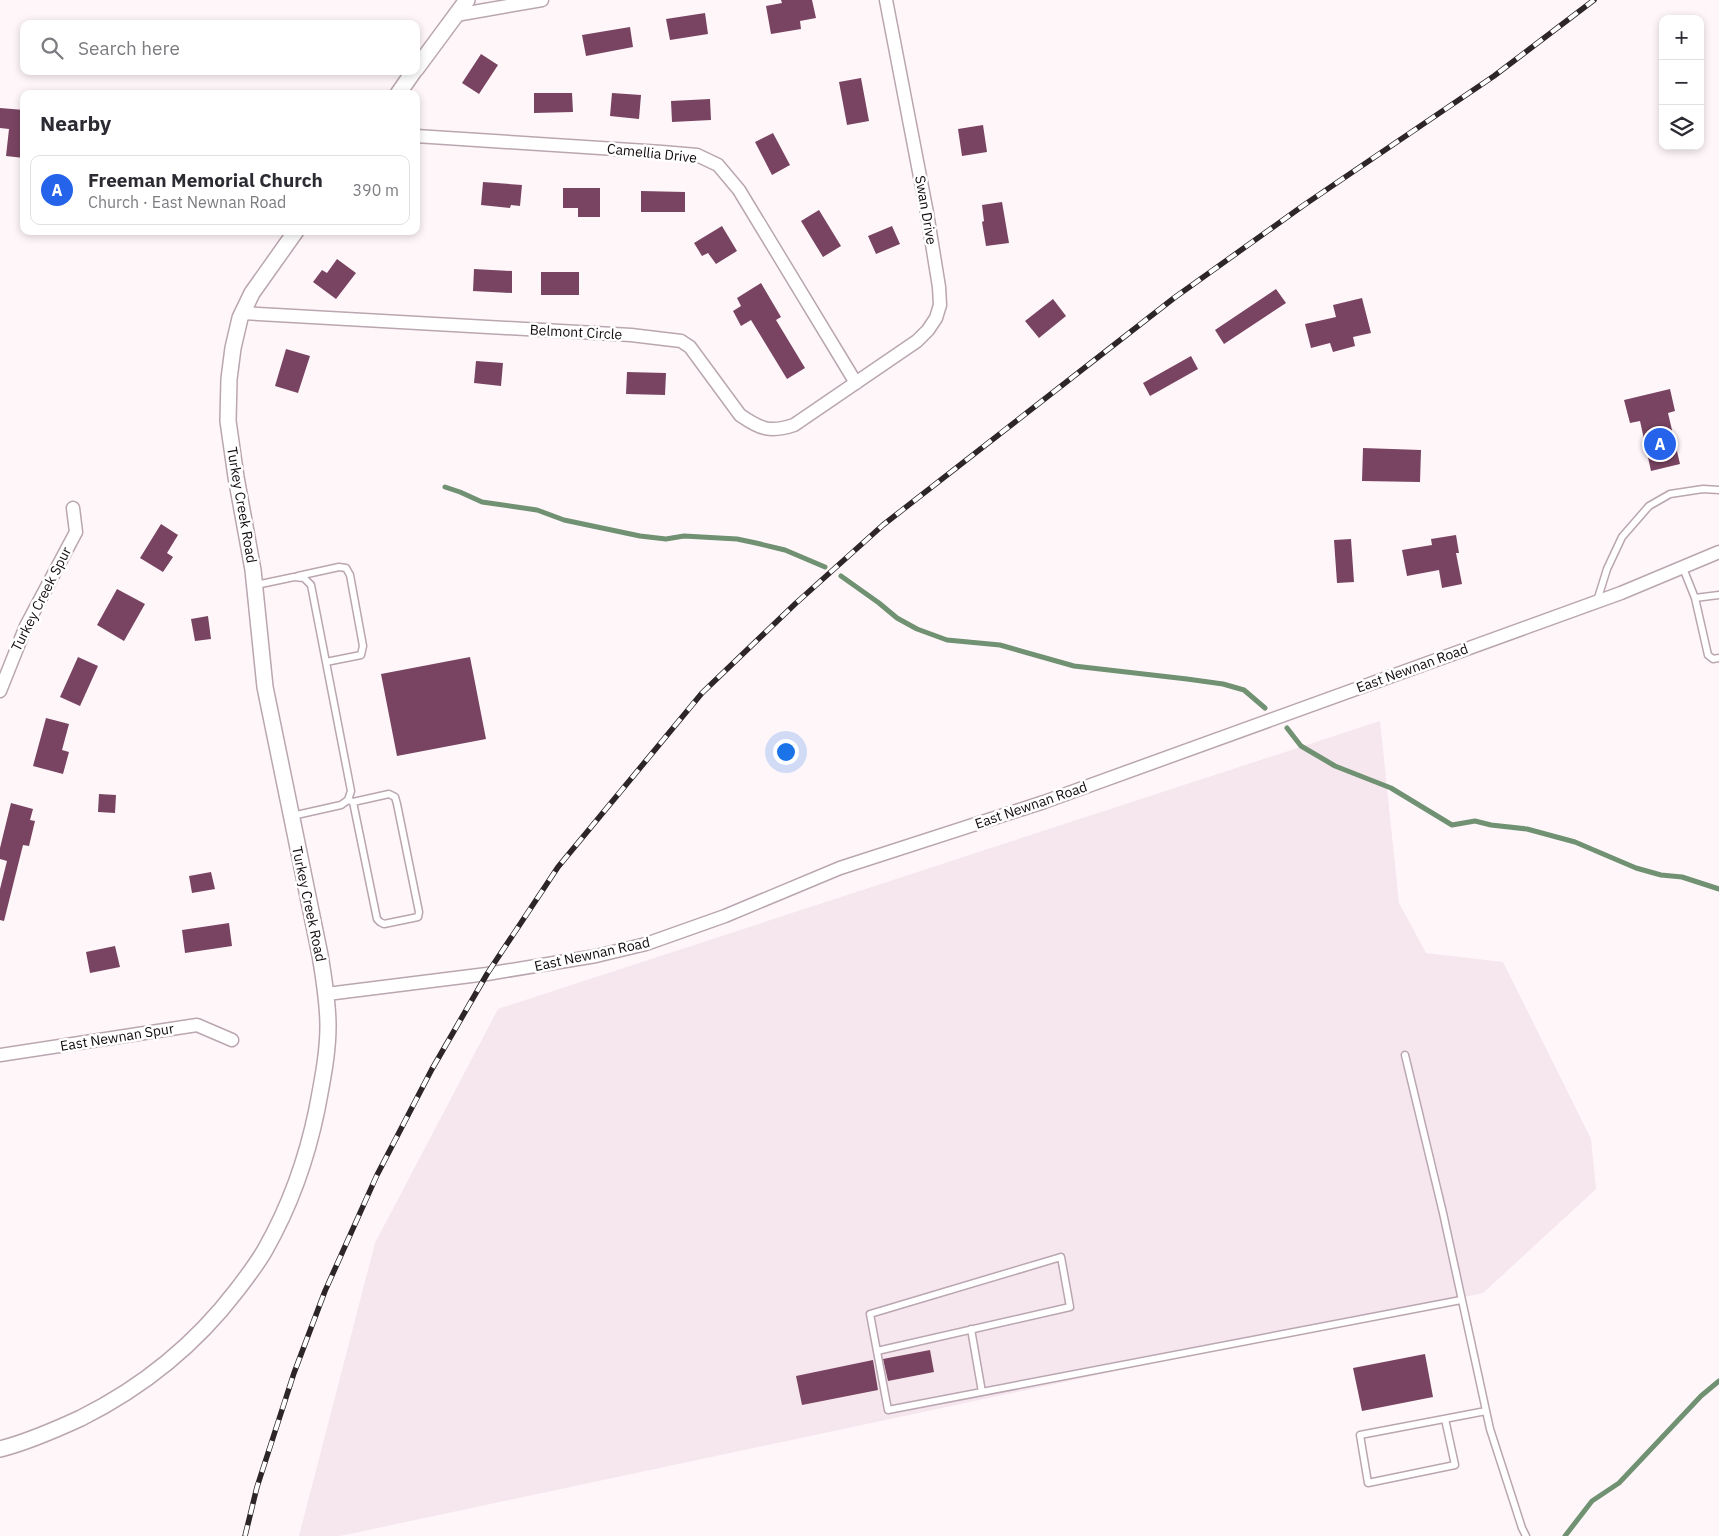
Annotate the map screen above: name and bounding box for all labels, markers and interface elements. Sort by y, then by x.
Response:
map controls [1659,15,1704,150]
button: + [1659,15,1704,60]
search box [20,20,420,75]
icon: search [38,34,66,62]
text: Search here [78,36,180,60]
button: − [1659,60,1704,105]
button: layers [1659,105,1704,150]
text: Nearby [40,109,111,137]
street label: Camellia Drive [606,139,698,167]
text: Freeman Memorial Church [88,168,323,192]
street label: Swan Drive [911,174,941,246]
text: A [52,180,62,200]
text: 390 m [352,180,399,200]
text: Church · East Newnan Road [88,192,286,212]
street label: Belmont Circle [529,321,623,343]
pin: A [1644,425,1676,463]
street label: Turkey Creek Road [223,446,261,564]
street label: Turkey Creek Spur [7,544,75,654]
street label: East Newnan Road [1354,639,1470,697]
your location [773,739,799,765]
street label: East Newnan Road [972,777,1090,833]
street label: Turkey Creek Road [288,845,330,963]
street label: East Newnan Road [533,933,651,975]
street label: East Newnan Spur [59,1019,175,1055]

